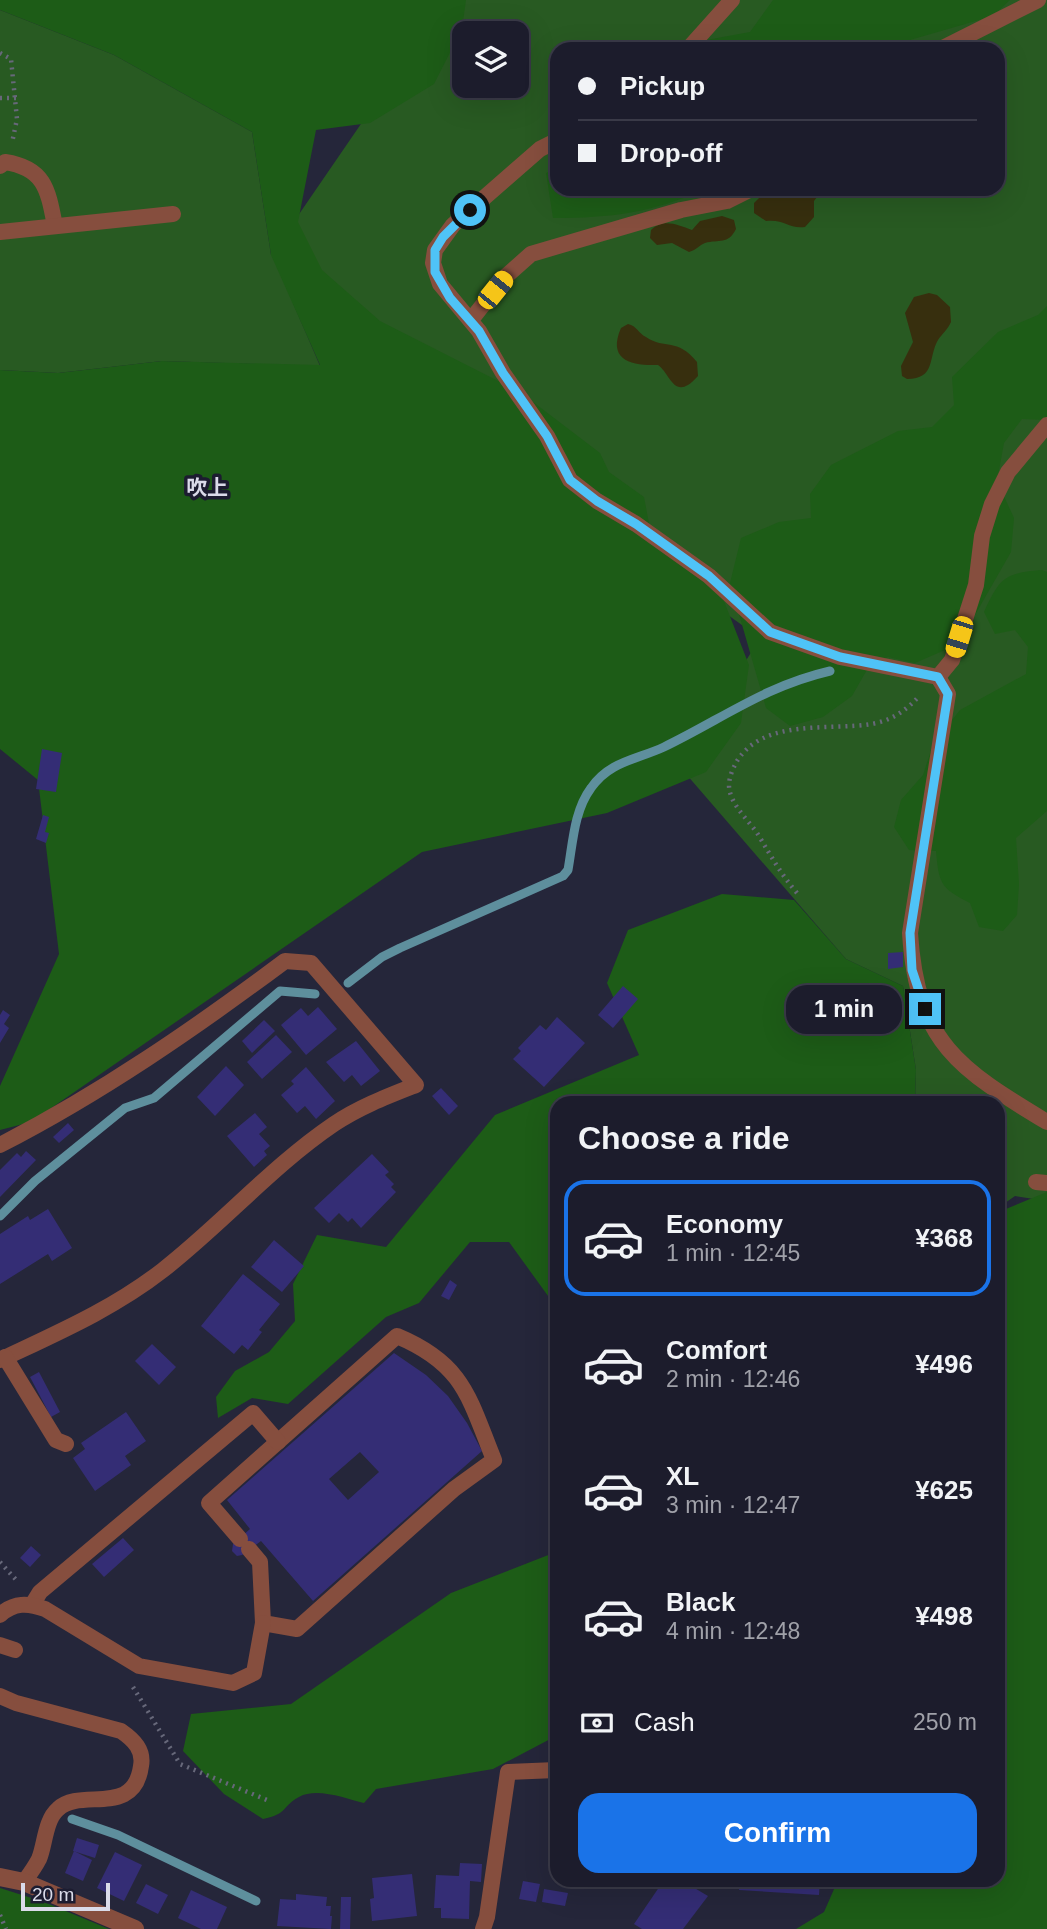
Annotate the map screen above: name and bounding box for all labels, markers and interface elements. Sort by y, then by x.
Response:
map controls [452,21,529,98]
button: layers [452,21,529,98]
text: Pickup [620,71,705,101]
text: Drop-off [620,138,723,168]
route start [454,194,486,226]
car [474,267,517,313]
district label: 吹上 [186,476,228,499]
car [943,614,976,660]
callout: 1 min [785,984,900,1034]
route end [909,993,941,1025]
text: 1 min [814,996,874,1022]
text: Choose a ride [578,1120,790,1156]
icon: car [582,1207,645,1270]
text: Economy [666,1209,783,1239]
text: ¥368 [915,1223,973,1253]
text: 1 min · 12:45 [666,1240,800,1266]
icon: car [582,1333,645,1396]
text: Comfort [666,1335,767,1365]
text: ¥496 [915,1349,973,1379]
text: 2 min · 12:46 [666,1366,800,1392]
icon: car [582,1459,645,1522]
text: XL [666,1461,699,1491]
text: ¥625 [915,1475,973,1505]
text: 3 min · 12:47 [666,1492,800,1518]
icon: car [582,1585,645,1648]
text: Black [666,1587,735,1617]
text: ¥498 [915,1601,973,1631]
text: 4 min · 12:48 [666,1618,800,1644]
icon: cash [578,1704,616,1742]
text: Cash [634,1707,695,1737]
text: 250 m [913,1709,977,1735]
button: Confirm [578,1793,977,1873]
scale bar [21,1880,110,1912]
text: 20 m [32,1884,74,1905]

